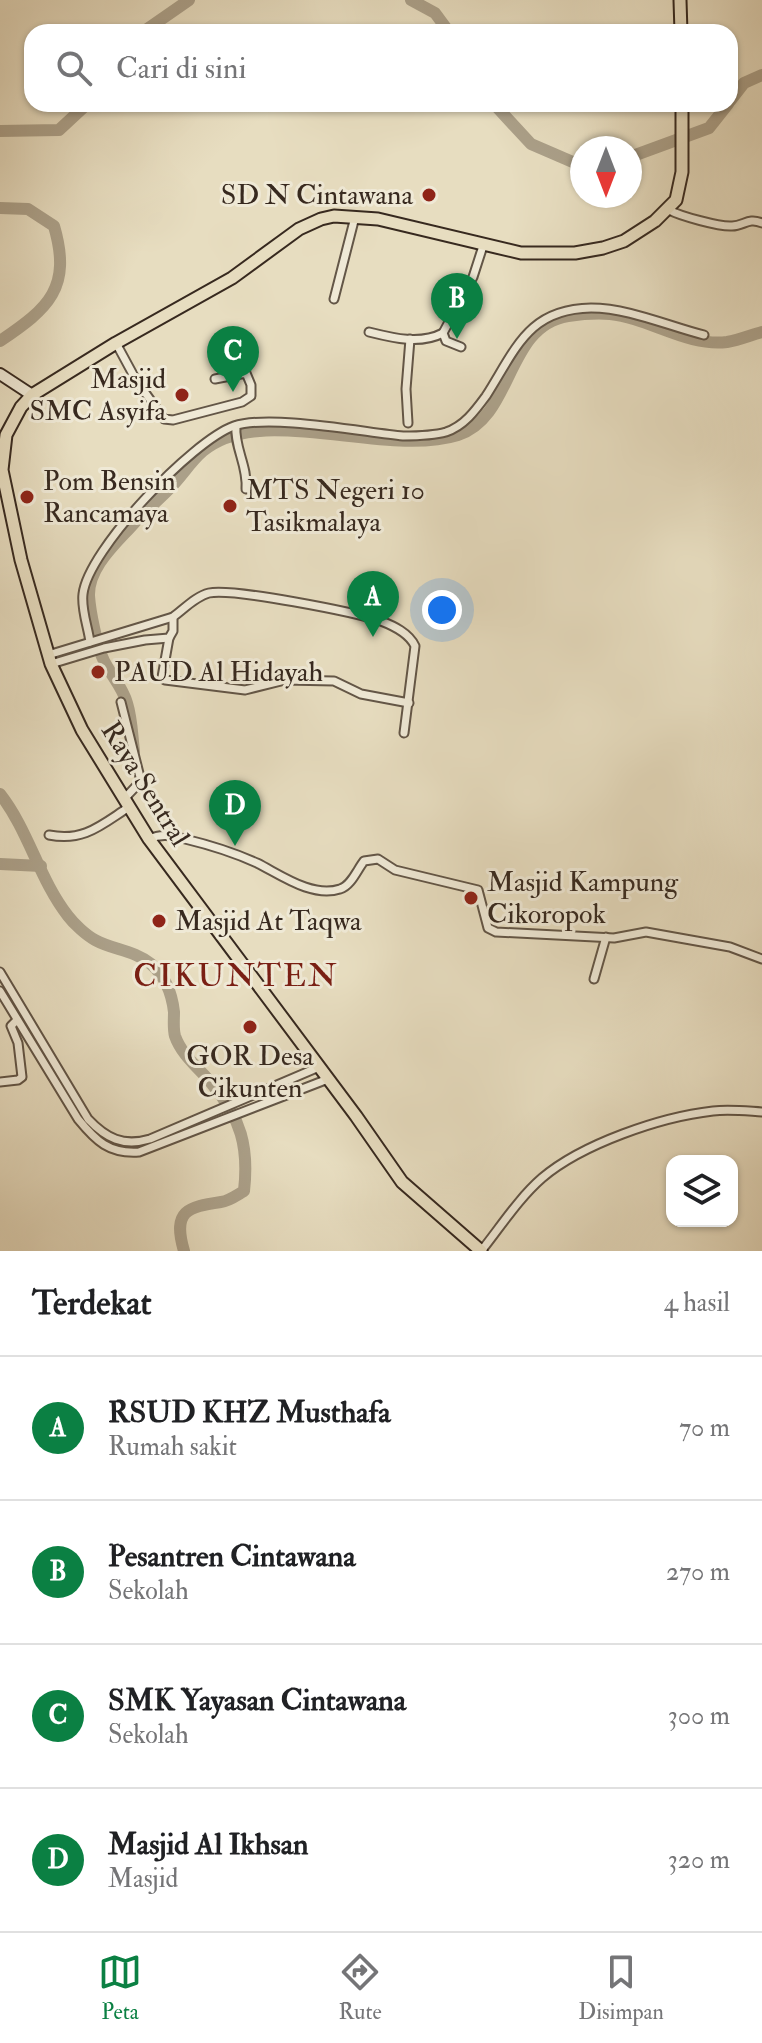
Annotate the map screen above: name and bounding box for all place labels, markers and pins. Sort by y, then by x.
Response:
place label: SD N Cintawana [221,178,413,213]
marker: SD N Cintawana [420,186,438,204]
pin: B [431,273,483,339]
pin: C [207,326,259,392]
place label: Masjid SMC Asyifa [29,362,166,429]
marker: Masjid SMC Asyifa [173,386,191,404]
place label: Pom Bensin Rancamaya [43,464,176,531]
place label: MTS Negeri 10 Tasikmalaya [246,473,425,540]
marker: Pom Bensin Rancamaya [18,488,36,506]
marker: MTS Negeri 10 Tasikmalaya [221,497,239,515]
pin: A [347,571,399,637]
place label: PAUD Al Hidayah [114,655,324,690]
marker: PAUD Al Hidayah [89,663,107,681]
pin: D [209,780,261,846]
place label: Masjid Kampung Cikoropok [487,865,679,932]
marker: Masjid Kampung Cikoropok [462,889,480,907]
place label: Masjid At Taqwa [175,904,362,939]
marker: Masjid At Taqwa [150,912,168,930]
marker: GOR Desa Cikunten [241,1018,259,1036]
place label: GOR Desa Cikunten [186,1039,314,1106]

